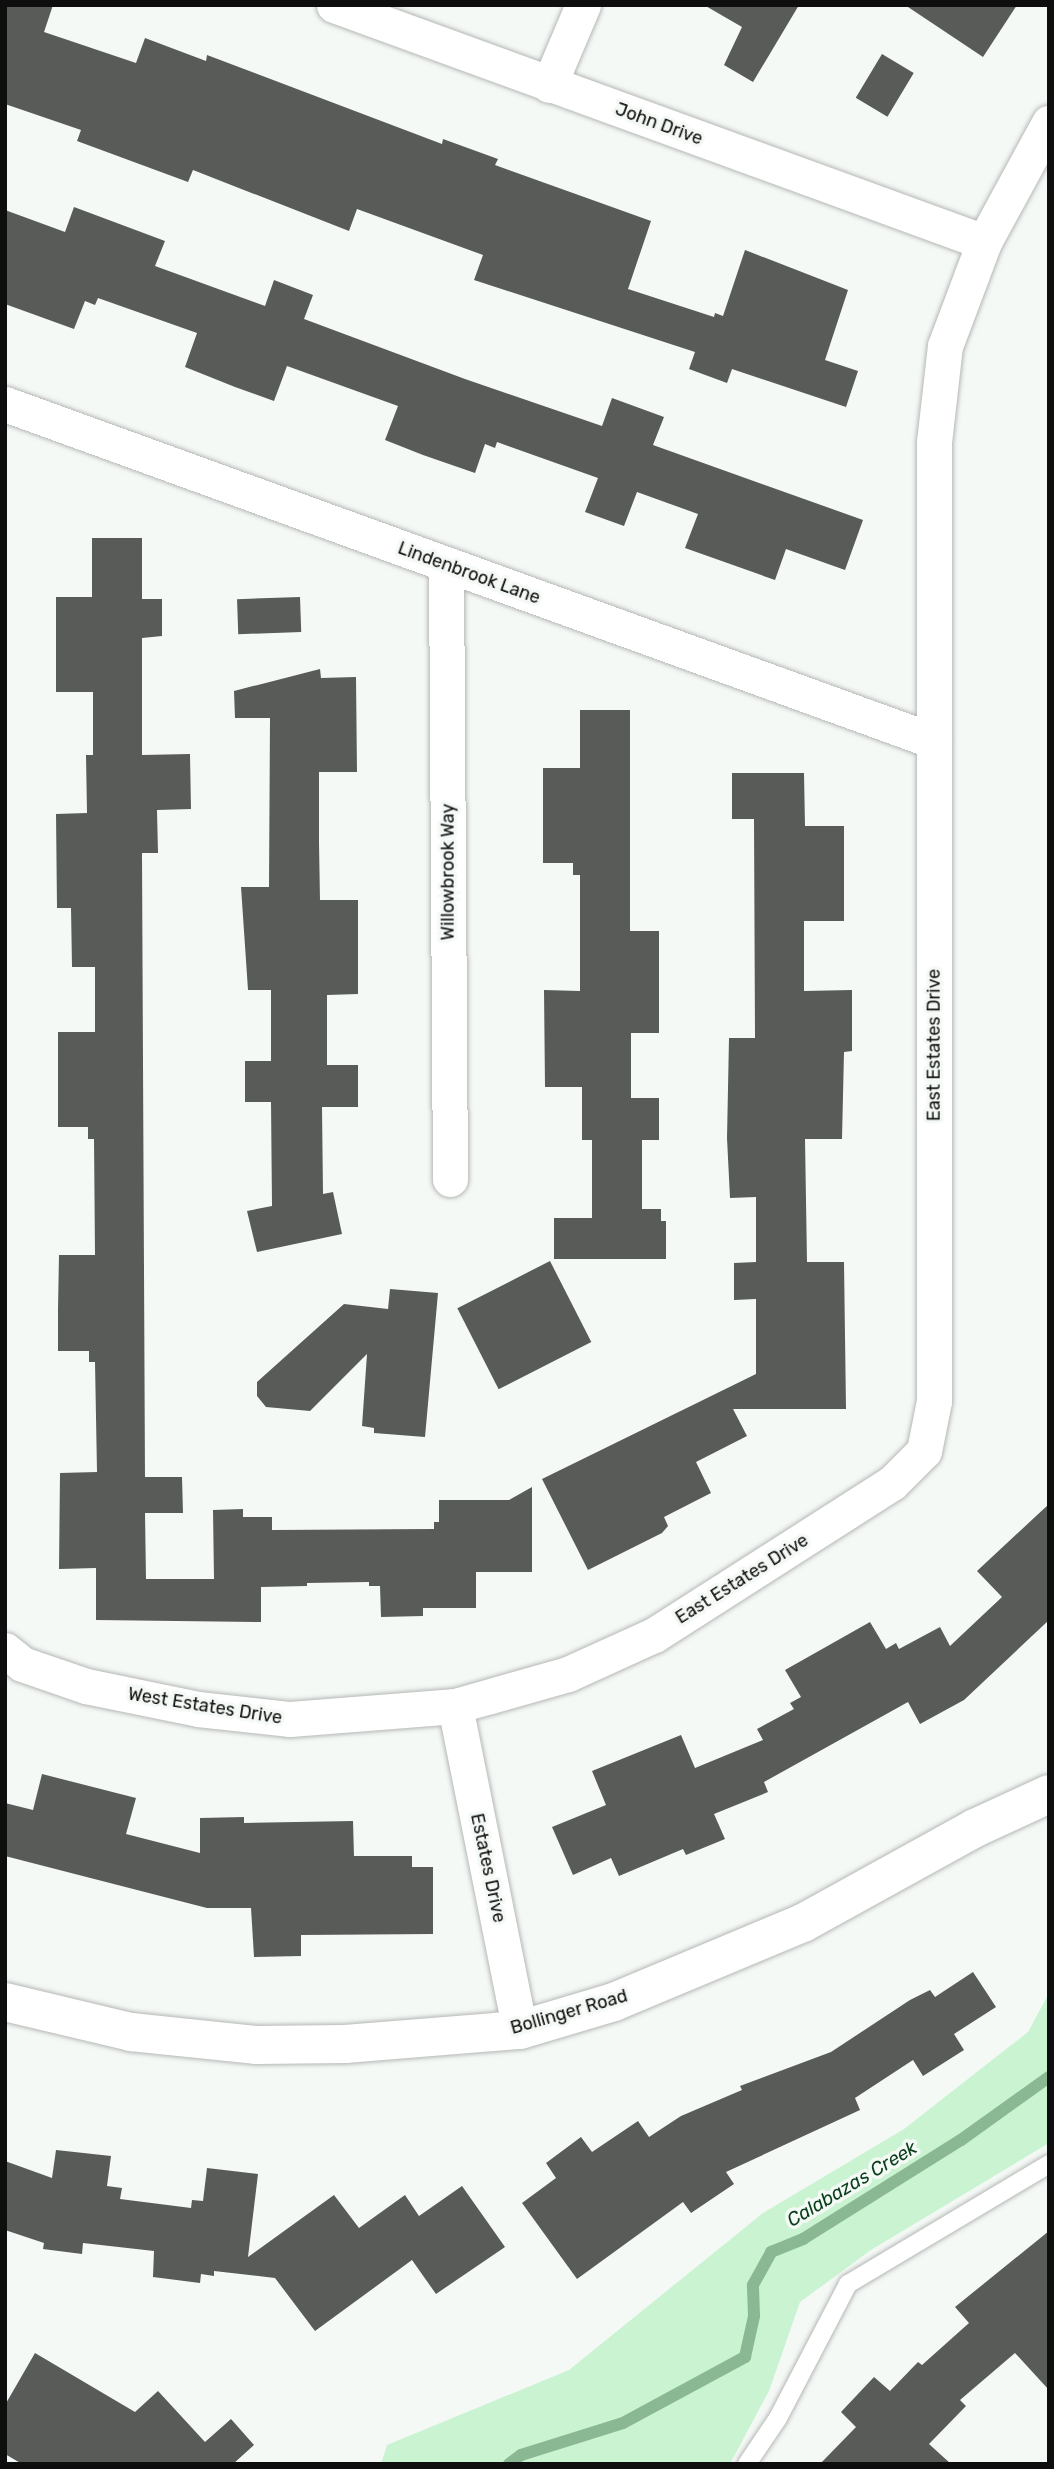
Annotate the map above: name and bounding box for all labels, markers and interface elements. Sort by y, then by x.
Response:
street label: John Drive [612,98,706,150]
street label: Lindenbrook Lane [395,537,543,609]
street label: Willowbrook Way [437,803,459,941]
street label: East Estates Drive [923,969,945,1121]
street label: East Estates Drive [672,1529,812,1629]
street label: West Estates Drive [126,1683,284,1729]
street label: Estates Drive [466,1811,510,1925]
street label: Bollinger Road [508,1985,630,2039]
water label: Calabazas Creek [783,2136,921,2232]

